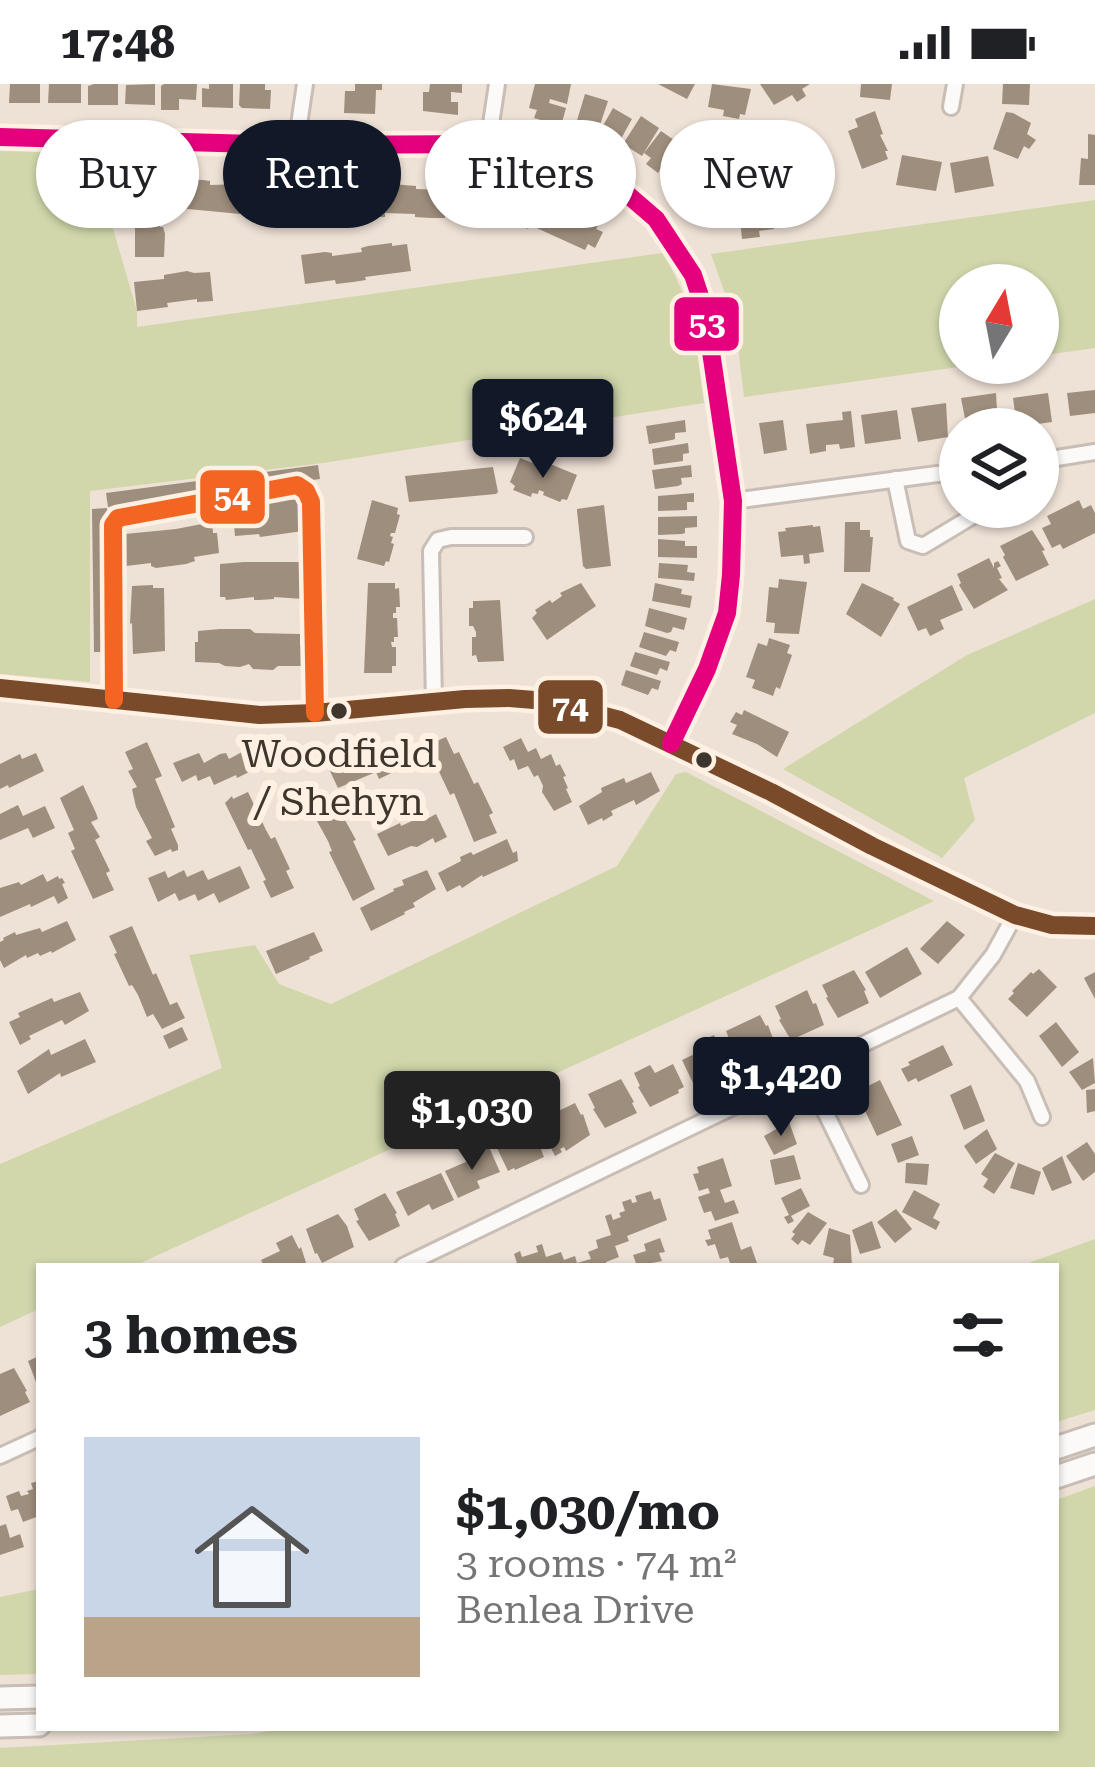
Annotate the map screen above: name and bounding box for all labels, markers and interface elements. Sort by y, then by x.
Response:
text: 17:48 [60,16,175,69]
chip: Buy [36,120,199,228]
chip: Rent [223,120,401,228]
chip: Filters [425,120,636,228]
chip: New [660,120,835,228]
north arrow [939,264,1059,384]
map controls [939,264,1059,528]
line badge: 53 [672,295,741,353]
text: 53 [689,304,725,343]
pin: $624 [472,379,614,481]
text: $624 [499,395,587,441]
button: layers [939,408,1059,528]
line badge: 54 [198,468,267,526]
text: 54 [214,477,251,516]
line badge: 74 [536,678,605,736]
text: 74 [552,688,589,727]
marker: Woodfield / Shehyn [328,700,350,722]
place label: Woodfield / Shehyn [241,731,437,825]
unlabelled marker [693,749,715,771]
pin: $1,420 [683,1037,879,1139]
text: $1,420 [720,1053,842,1099]
pin: $1,030 [374,1071,570,1173]
text: $1,030 [411,1087,533,1133]
icon: filters [945,1302,1011,1368]
text: 3 homes [84,1306,298,1365]
text: $1,030/mo [456,1482,720,1541]
icon: home [180,1485,324,1629]
text: 3 rooms · 74 m² [456,1541,737,1587]
text: Benlea Drive [456,1587,694,1633]

